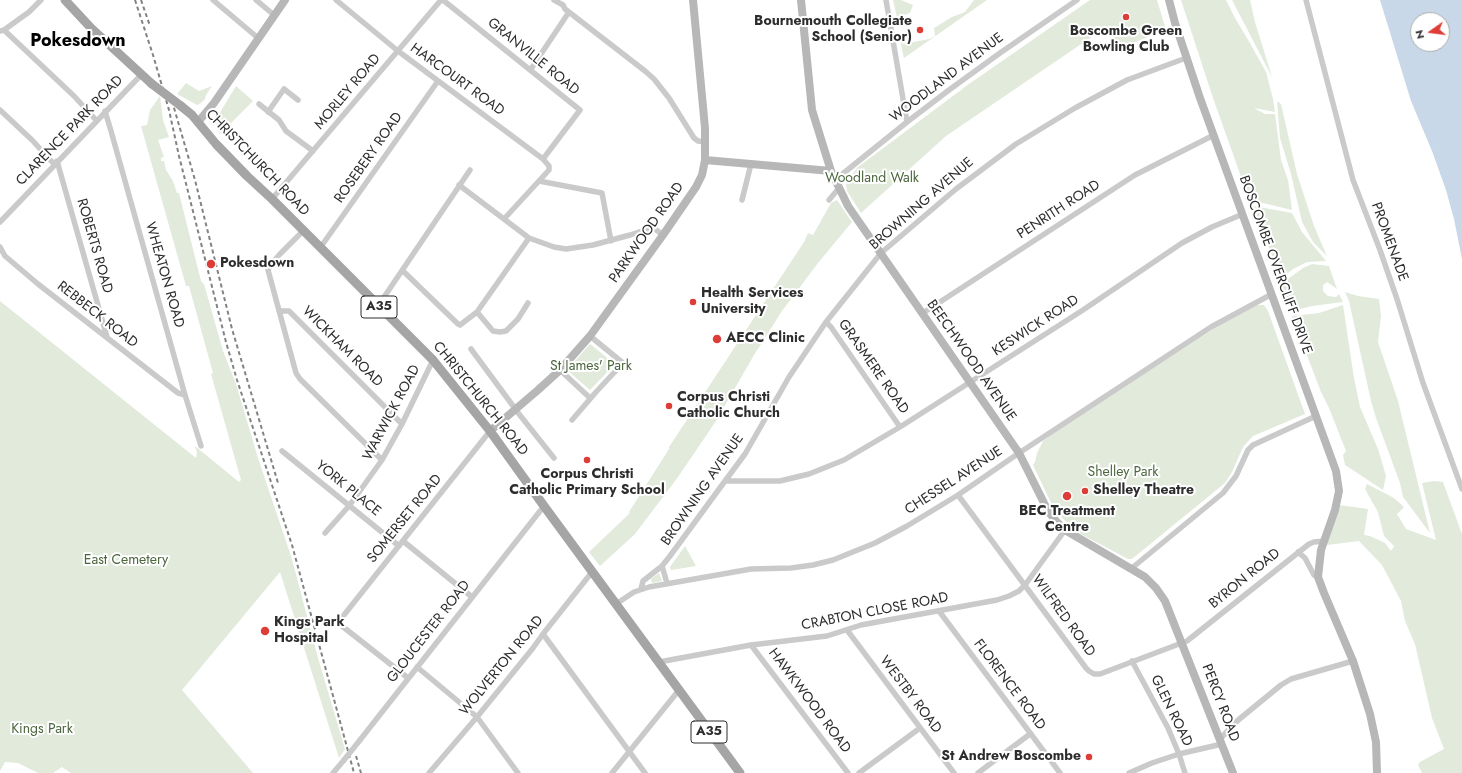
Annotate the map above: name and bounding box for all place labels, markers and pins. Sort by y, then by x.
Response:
marker: Boscombe Green Bowling Club [1121,12,1131,22]
place label: Bournemouth Collegiate School (Senior) [754,14,912,46]
place label: Boscombe Green Bowling Club [1070,24,1182,56]
marker: Bournemouth Collegiate School (Senior) [915,25,925,35]
place label: Pokesdown [220,256,294,272]
marker: Pokesdown [205,258,217,270]
place label: Health Services University [701,286,803,318]
marker: Health Services University [688,297,698,307]
place label: AECC Clinic [726,331,805,347]
marker: AECC Clinic [711,333,723,345]
place label: Corpus Christi Catholic Church [677,390,780,422]
marker: Corpus Christi Catholic Church [664,401,674,411]
marker: Corpus Christi Catholic Primary School [582,455,592,465]
place label: Corpus Christi Catholic Primary School [509,467,665,500]
place label: Shelley Theatre [1093,483,1194,499]
marker: Shelley Theatre [1080,486,1090,496]
marker: BEC Treatment Centre [1061,490,1073,502]
place label: BEC Treatment Centre [1019,504,1115,536]
place label: Kings Park Hospital [274,615,345,648]
marker: Kings Park Hospital [259,625,271,637]
place label: St Andrew Boscombe [941,749,1081,765]
marker: St Andrew Boscombe [1084,752,1094,762]

